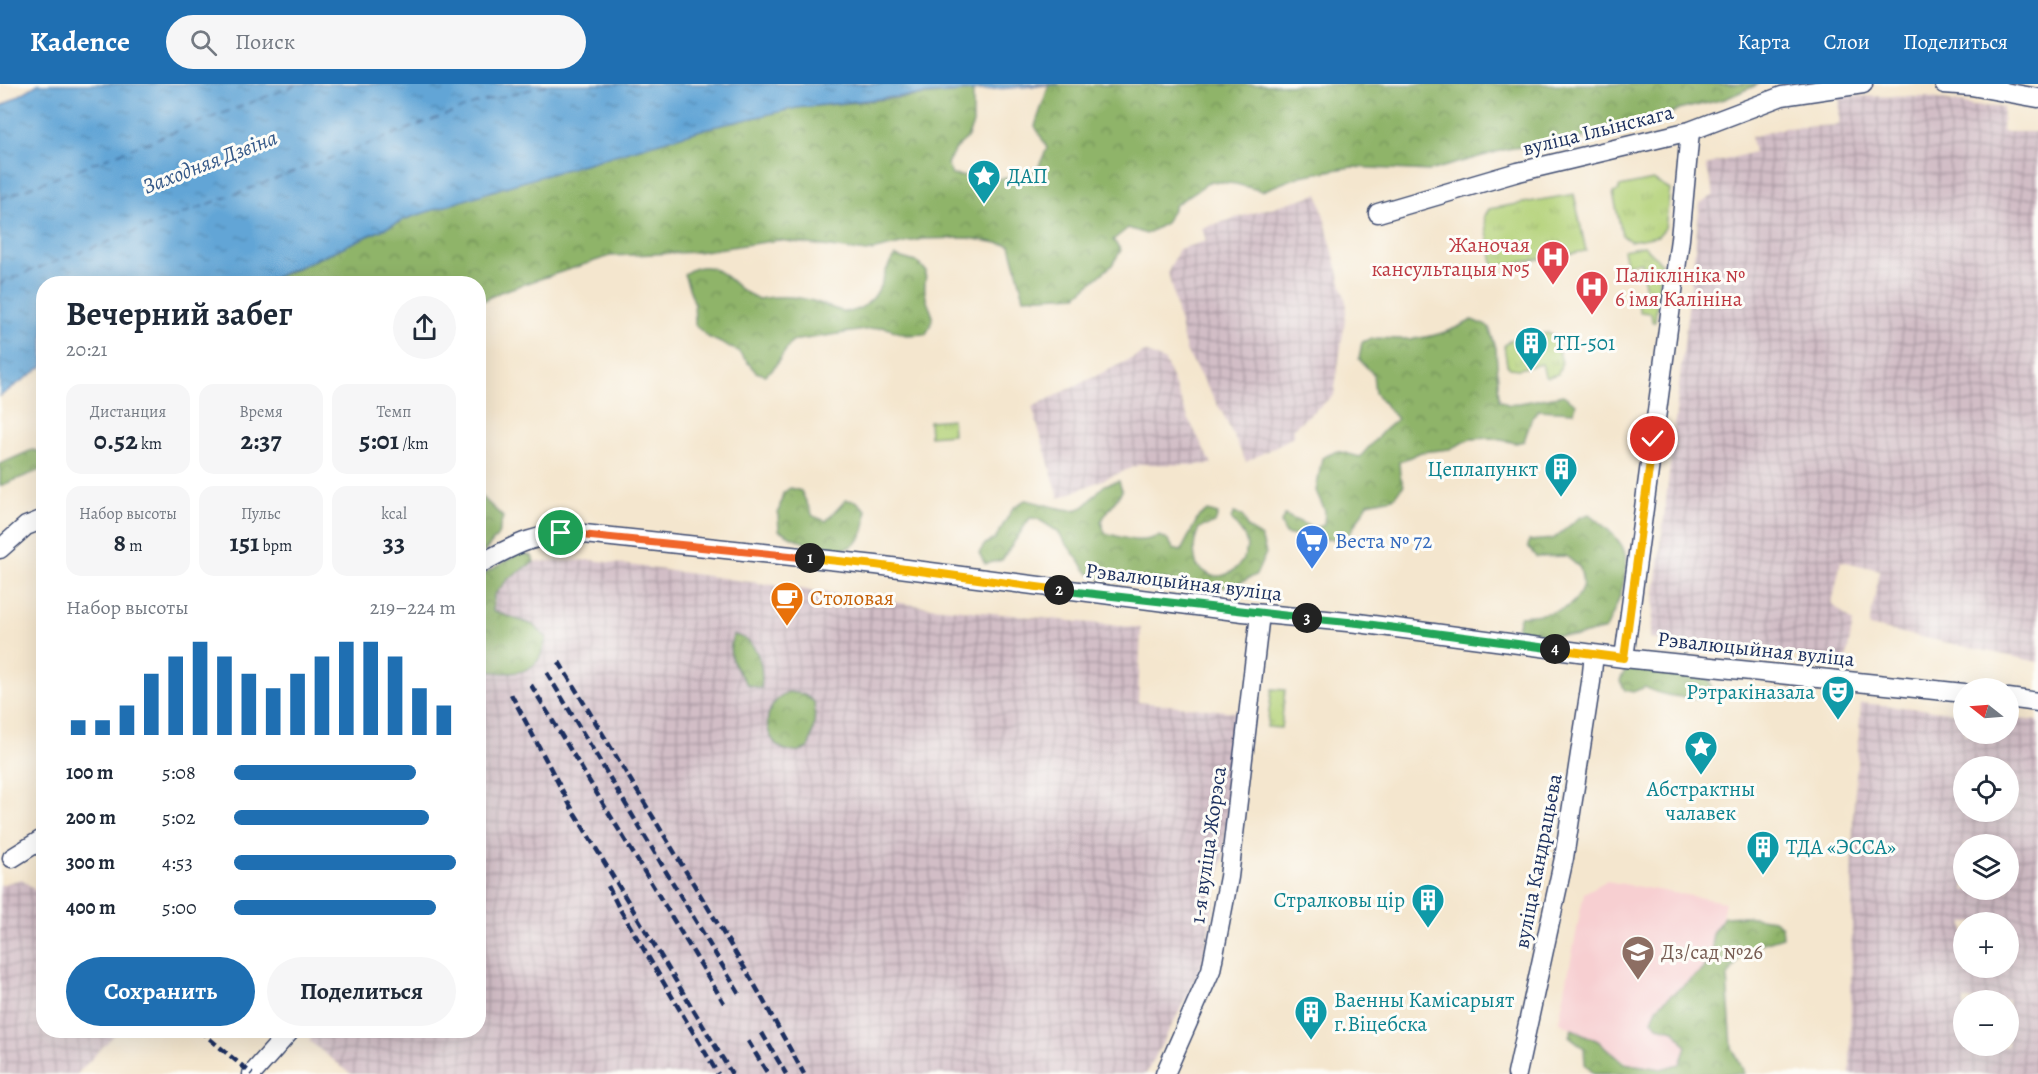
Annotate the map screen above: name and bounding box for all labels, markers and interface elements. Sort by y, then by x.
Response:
search box [166,15,586,69]
text: Kadence [30,23,130,61]
icon: search [187,26,220,59]
text: Поиск [235,27,295,57]
text: Карта [1737,28,1790,56]
text: Слои [1823,28,1870,56]
text: Поделиться [1903,28,2008,56]
street label: вуліца Ільінскага [1520,98,1677,162]
water label: Заходняя Дзвіна [138,123,282,201]
place icon: ДАП [966,158,1002,205]
place label: ДАП [1007,162,1048,190]
place label: Жаночая кансультацыя №5 [1371,231,1530,283]
hospital icon: Жаночая кансультацыя №5 [1535,239,1571,286]
place label: Паліклініка № 6 імя Калініна [1615,261,1745,313]
hospital icon: Паліклініка № 6 імя Калініна [1574,269,1610,316]
text: Вечерний забег [66,291,293,336]
button: share [393,296,456,359]
building icon: ТП-501 [1513,325,1549,372]
place label: ТП-501 [1554,329,1615,357]
text: 20:21 [66,336,107,363]
text: Дистанция [90,401,166,423]
text: Время [239,401,283,423]
text: Темп [377,401,411,423]
pin [1627,413,1678,464]
icon: check [1636,422,1669,455]
text: 0.52 [94,423,138,458]
text: 2:37 [240,423,282,458]
text: 5:01 [359,423,399,458]
text: km [138,433,162,455]
text: /km [399,433,429,455]
building icon: Цеплапункт [1543,451,1579,498]
place label: Цеплапункт [1428,455,1538,483]
text: Набор высоты [79,503,177,525]
text: Пульс [241,503,281,525]
text: kcal [381,503,407,525]
pin [535,507,586,558]
icon: arrive [544,516,577,549]
supermarket icon: Веста № 72 [1294,523,1330,570]
text: 8 [114,525,126,560]
text: 151 [230,525,259,560]
text: 33 [383,525,405,560]
place label: Веста № 72 [1335,527,1432,555]
text: m [126,535,142,557]
text: bpm [259,535,292,557]
pin: 1 [795,543,825,573]
text: 1 [807,547,813,569]
street label: Рэвалюцыйная вуліца [1084,556,1284,608]
pin: 2 [1044,575,1074,605]
text: 2 [1055,579,1063,601]
cafe icon: Столовая [769,580,805,627]
place label: Столовая [810,584,894,612]
text: Набор высоты [66,594,189,621]
text: 219–224 m [370,594,456,621]
pin: 3 [1292,603,1322,633]
text: 3 [1304,607,1310,629]
street label: Рэвалюцыйная вуліца [1656,625,1856,673]
pin: 4 [1540,634,1570,664]
text: 4 [1551,638,1559,660]
theatre icon: Рэтракіназала [1820,674,1856,721]
place label: Рэтракіназала [1686,678,1815,706]
north arrow [1953,678,2019,744]
map controls [1953,678,2019,1056]
place icon: Абстрактны чалавек [1683,729,1719,776]
button: locate [1953,756,2019,822]
text: 100 m [66,759,114,786]
text: 5:08 [162,759,196,786]
street label: 1-я вуліца Жорэса [1183,764,1233,926]
street label: вуліца Кандрацьева [1507,771,1569,951]
place label: Абстрактны чалавек [1646,775,1755,827]
text: 200 m [66,804,116,831]
text: 5:02 [162,804,196,831]
building icon: ТДА «ЭССА» [1745,829,1781,876]
place label: ТДА «ЭССА» [1786,833,1896,861]
button: layers [1953,834,2019,900]
text: 300 m [66,849,115,876]
text: 4:53 [162,849,193,876]
building icon: Стралковы цір [1410,882,1446,929]
place label: Стралковы цір [1273,886,1405,914]
text: 400 m [66,894,116,921]
text: 5:00 [162,894,197,921]
button: + [1953,912,2019,978]
school or university icon: Дз/сад №26 [1620,934,1656,981]
place label: Дз/сад №26 [1661,938,1763,966]
button: Сохранить [66,957,255,1026]
button: Поделиться [267,957,456,1026]
place label: Ваенны Камісарыят г.Віцебска [1334,986,1514,1038]
button: − [1953,990,2019,1056]
building icon: Ваенны Камісарыят г.Віцебска [1293,994,1329,1041]

